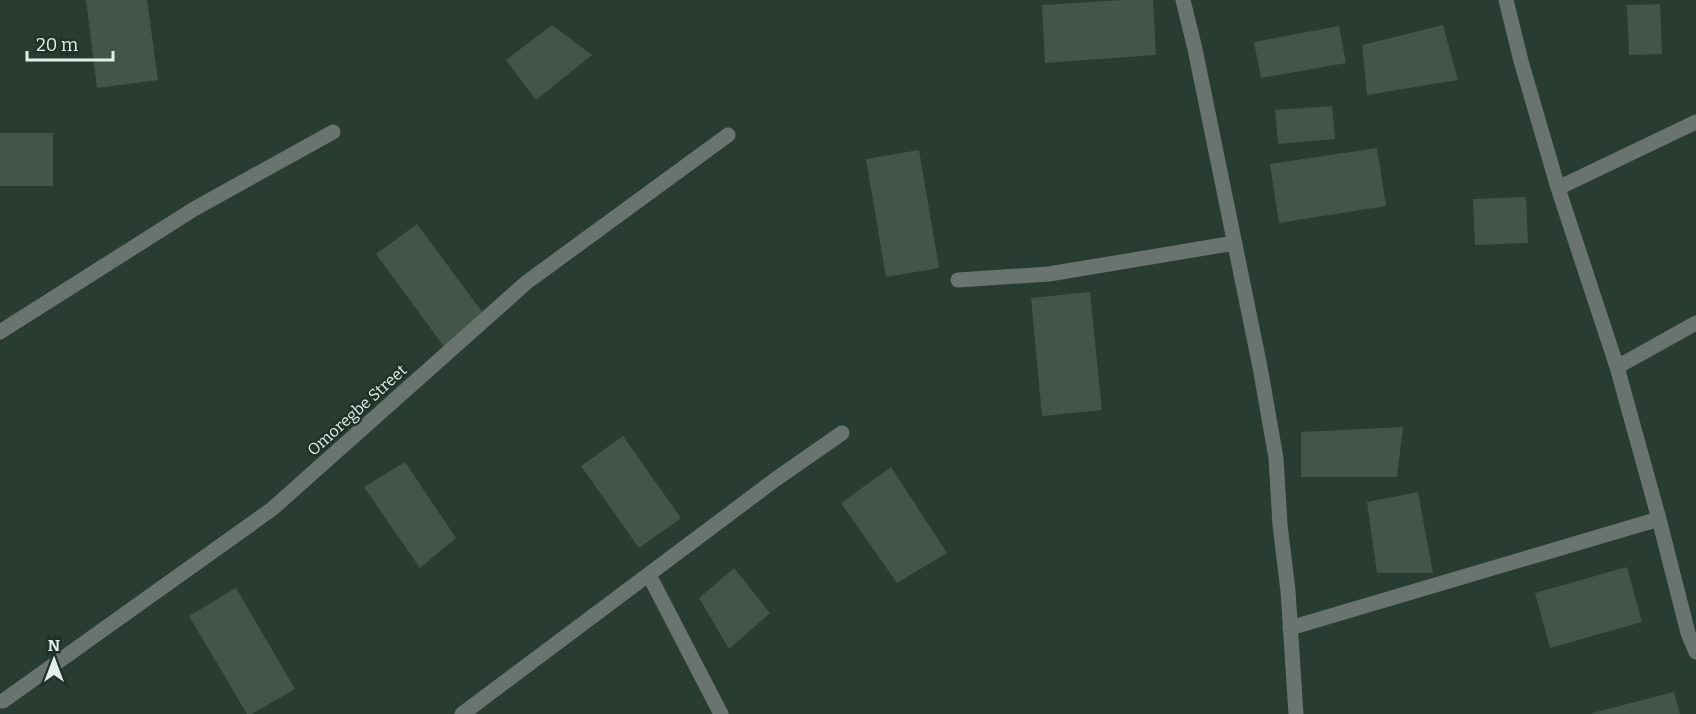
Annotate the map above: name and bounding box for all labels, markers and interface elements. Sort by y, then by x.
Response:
scale bar [27,24,112,62]
text: 20 m [36,34,78,56]
street label: Omoregbe Street [304,360,411,459]
north arrow [24,630,84,690]
text: N [48,636,60,655]

